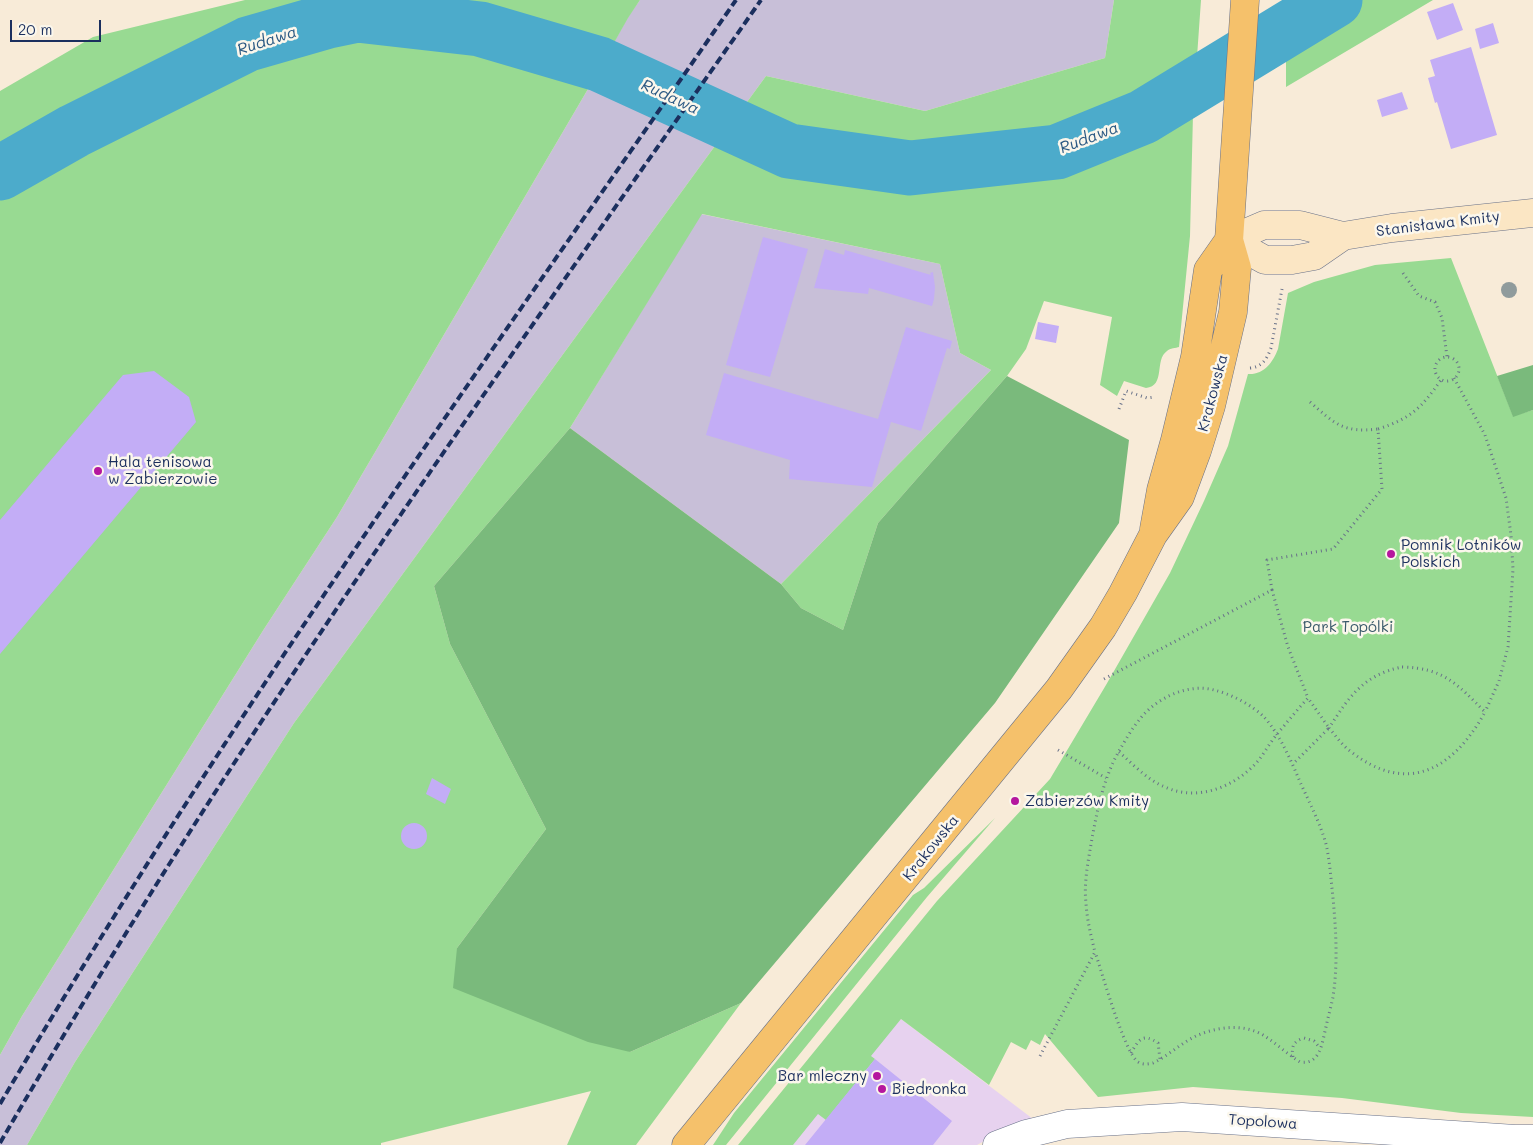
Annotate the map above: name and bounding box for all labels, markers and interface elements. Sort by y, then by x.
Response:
scale bar [12,10,104,42]
text: 20 m [18,19,52,39]
water label: Rudawa [235,22,299,60]
water label: Rudawa [638,75,702,119]
water label: Rudawa [1057,118,1121,158]
street label: Stanisława Kmity [1375,207,1501,241]
street label: Krakowska [1194,352,1232,434]
place label: Hala tenisowa w Zabierzowie [108,453,218,488]
marker: Hala tenisowa w Zabierzowie [92,465,104,477]
place label: Pomnik Lotników Polskich [1401,536,1521,571]
marker: Pomnik Lotników Polskich [1385,548,1397,560]
park label: Park Topólki [1303,618,1393,636]
place label: Zabierzów Kmity [1025,792,1149,810]
marker: Zabierzów Kmity [1009,795,1021,807]
street label: Krakowska [899,812,963,884]
place label: Bar mleczny [778,1067,867,1085]
marker: Bar mleczny [871,1070,883,1082]
place label: Biedronka [892,1080,967,1098]
marker: Biedronka [876,1083,888,1095]
street label: Topolowa [1228,1111,1298,1133]

